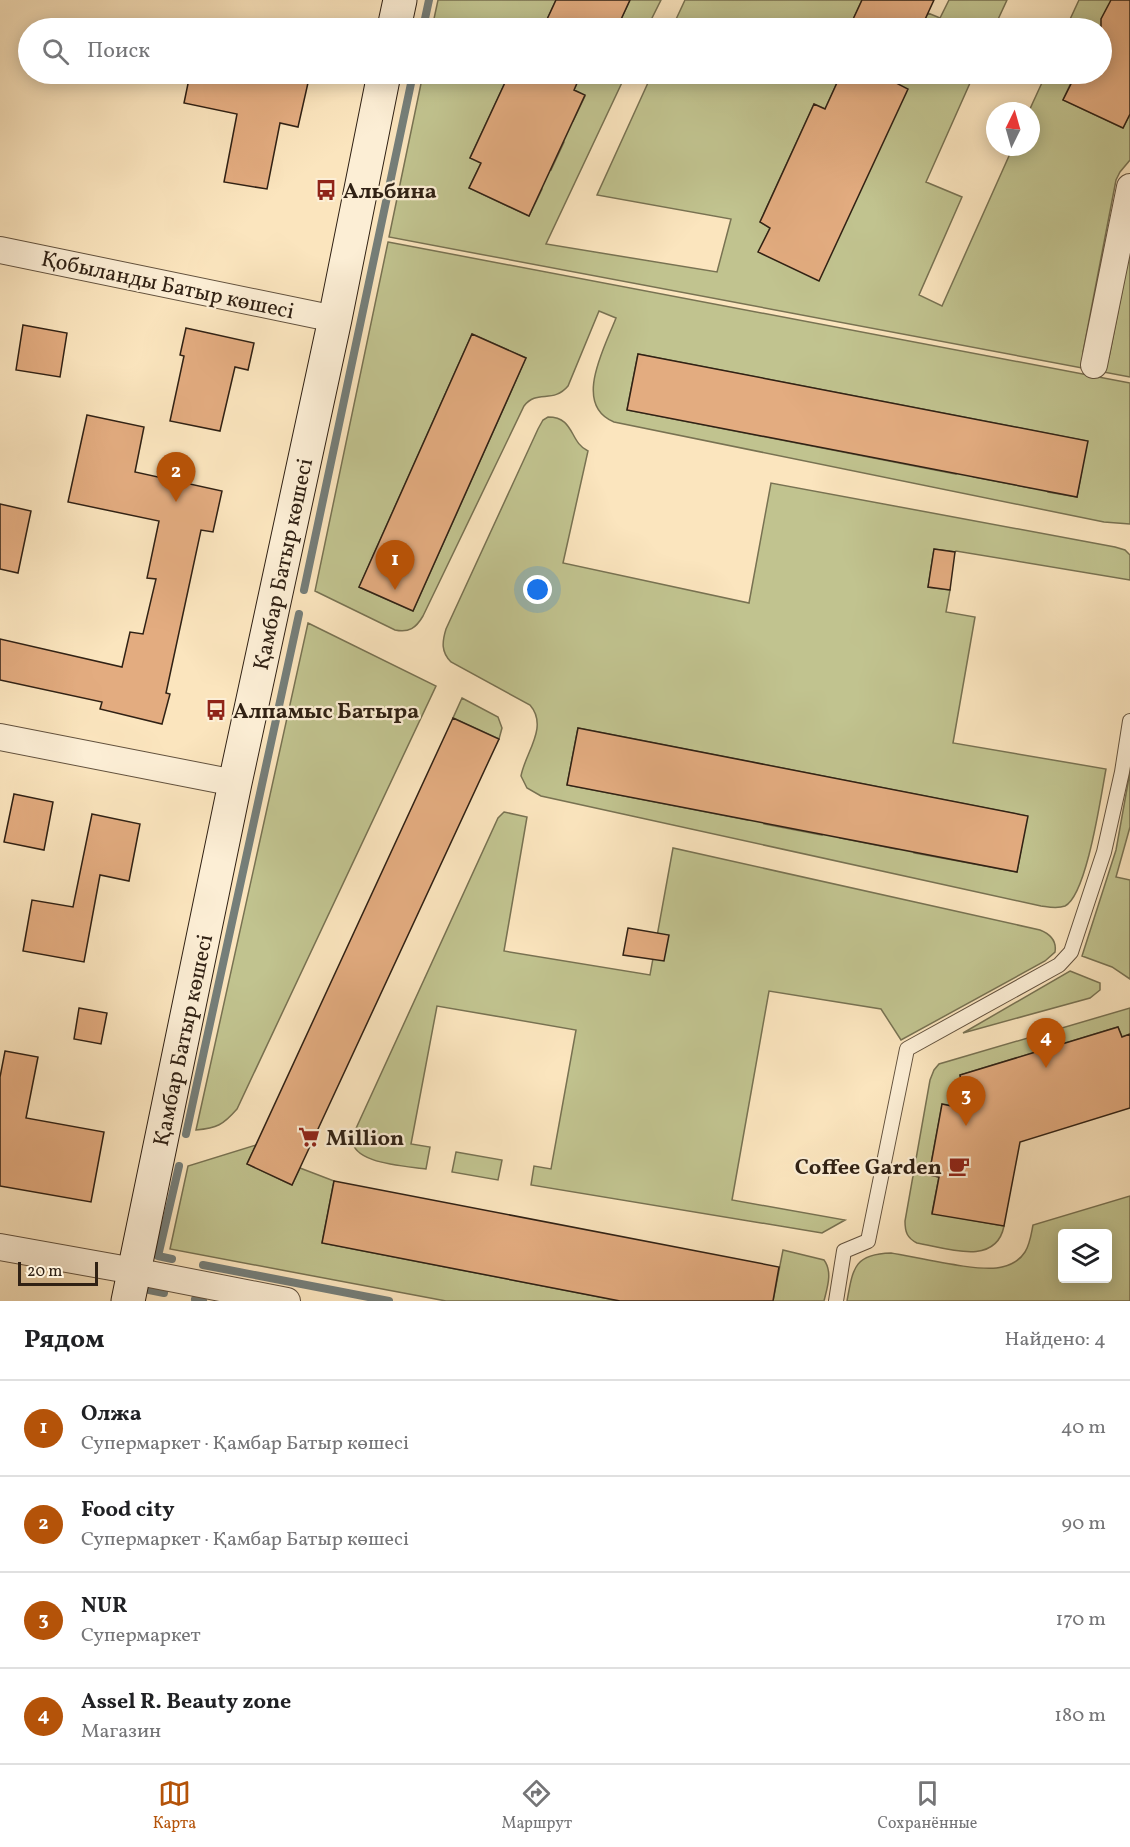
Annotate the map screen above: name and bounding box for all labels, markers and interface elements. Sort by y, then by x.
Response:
search box [18,18,1112,84]
icon: search [39,35,72,68]
text: Поиск [87,36,150,67]
north arrow [986,102,1040,156]
place label: Альбина [343,177,437,208]
bus stop icon: Альбина [314,178,338,202]
street label: Қобыланды Батыр көшесі [38,244,297,328]
pin: 2 [156,452,195,502]
street label: Қамбар Батыр көшесі [247,456,322,673]
pin: 1 [376,540,414,590]
your location [523,575,552,604]
place label: Алпамыс Батыра [233,697,419,728]
bus stop icon: Алпамыс Батыра [204,698,228,722]
street label: Қамбар Батыр көшесі [147,932,222,1149]
pin: 4 [1026,1018,1066,1068]
pin: 3 [946,1076,986,1126]
place label: Million [326,1124,404,1155]
supermarket icon: Million [297,1125,321,1149]
place label: Coffee Garden [795,1153,942,1184]
cafe icon: Coffee Garden [947,1154,971,1178]
map controls [1058,1229,1112,1283]
button: layers [1058,1229,1112,1283]
scale bar [18,1259,98,1286]
text: 20 m [27,1261,62,1283]
text: Рядом [24,1322,104,1358]
text: Найдено: 4 [1005,1326,1106,1354]
text: Олжа [81,1399,142,1430]
text: 1 [39,1414,48,1442]
text: 40 m [1061,1414,1106,1442]
text: Супермаркет · Қамбар Батыр көшесі [81,1430,409,1458]
text: Food city [81,1495,174,1526]
text: 2 [38,1510,49,1538]
text: 90 m [1062,1510,1106,1538]
text: Супермаркет · Қамбар Батыр көшесі [81,1526,409,1554]
text: NUR [81,1591,128,1622]
text: 3 [38,1606,49,1634]
text: 170 m [1056,1606,1106,1634]
text: Супермаркет [81,1622,201,1650]
text: Assel R. Beauty zone [81,1687,291,1718]
text: 4 [37,1702,50,1730]
text: 180 m [1054,1702,1106,1730]
text: Магазин [81,1718,161,1746]
tab: Карта [153,1777,196,1835]
tab: Маршрут [501,1777,572,1835]
tab: Сохранённые [877,1777,977,1835]

